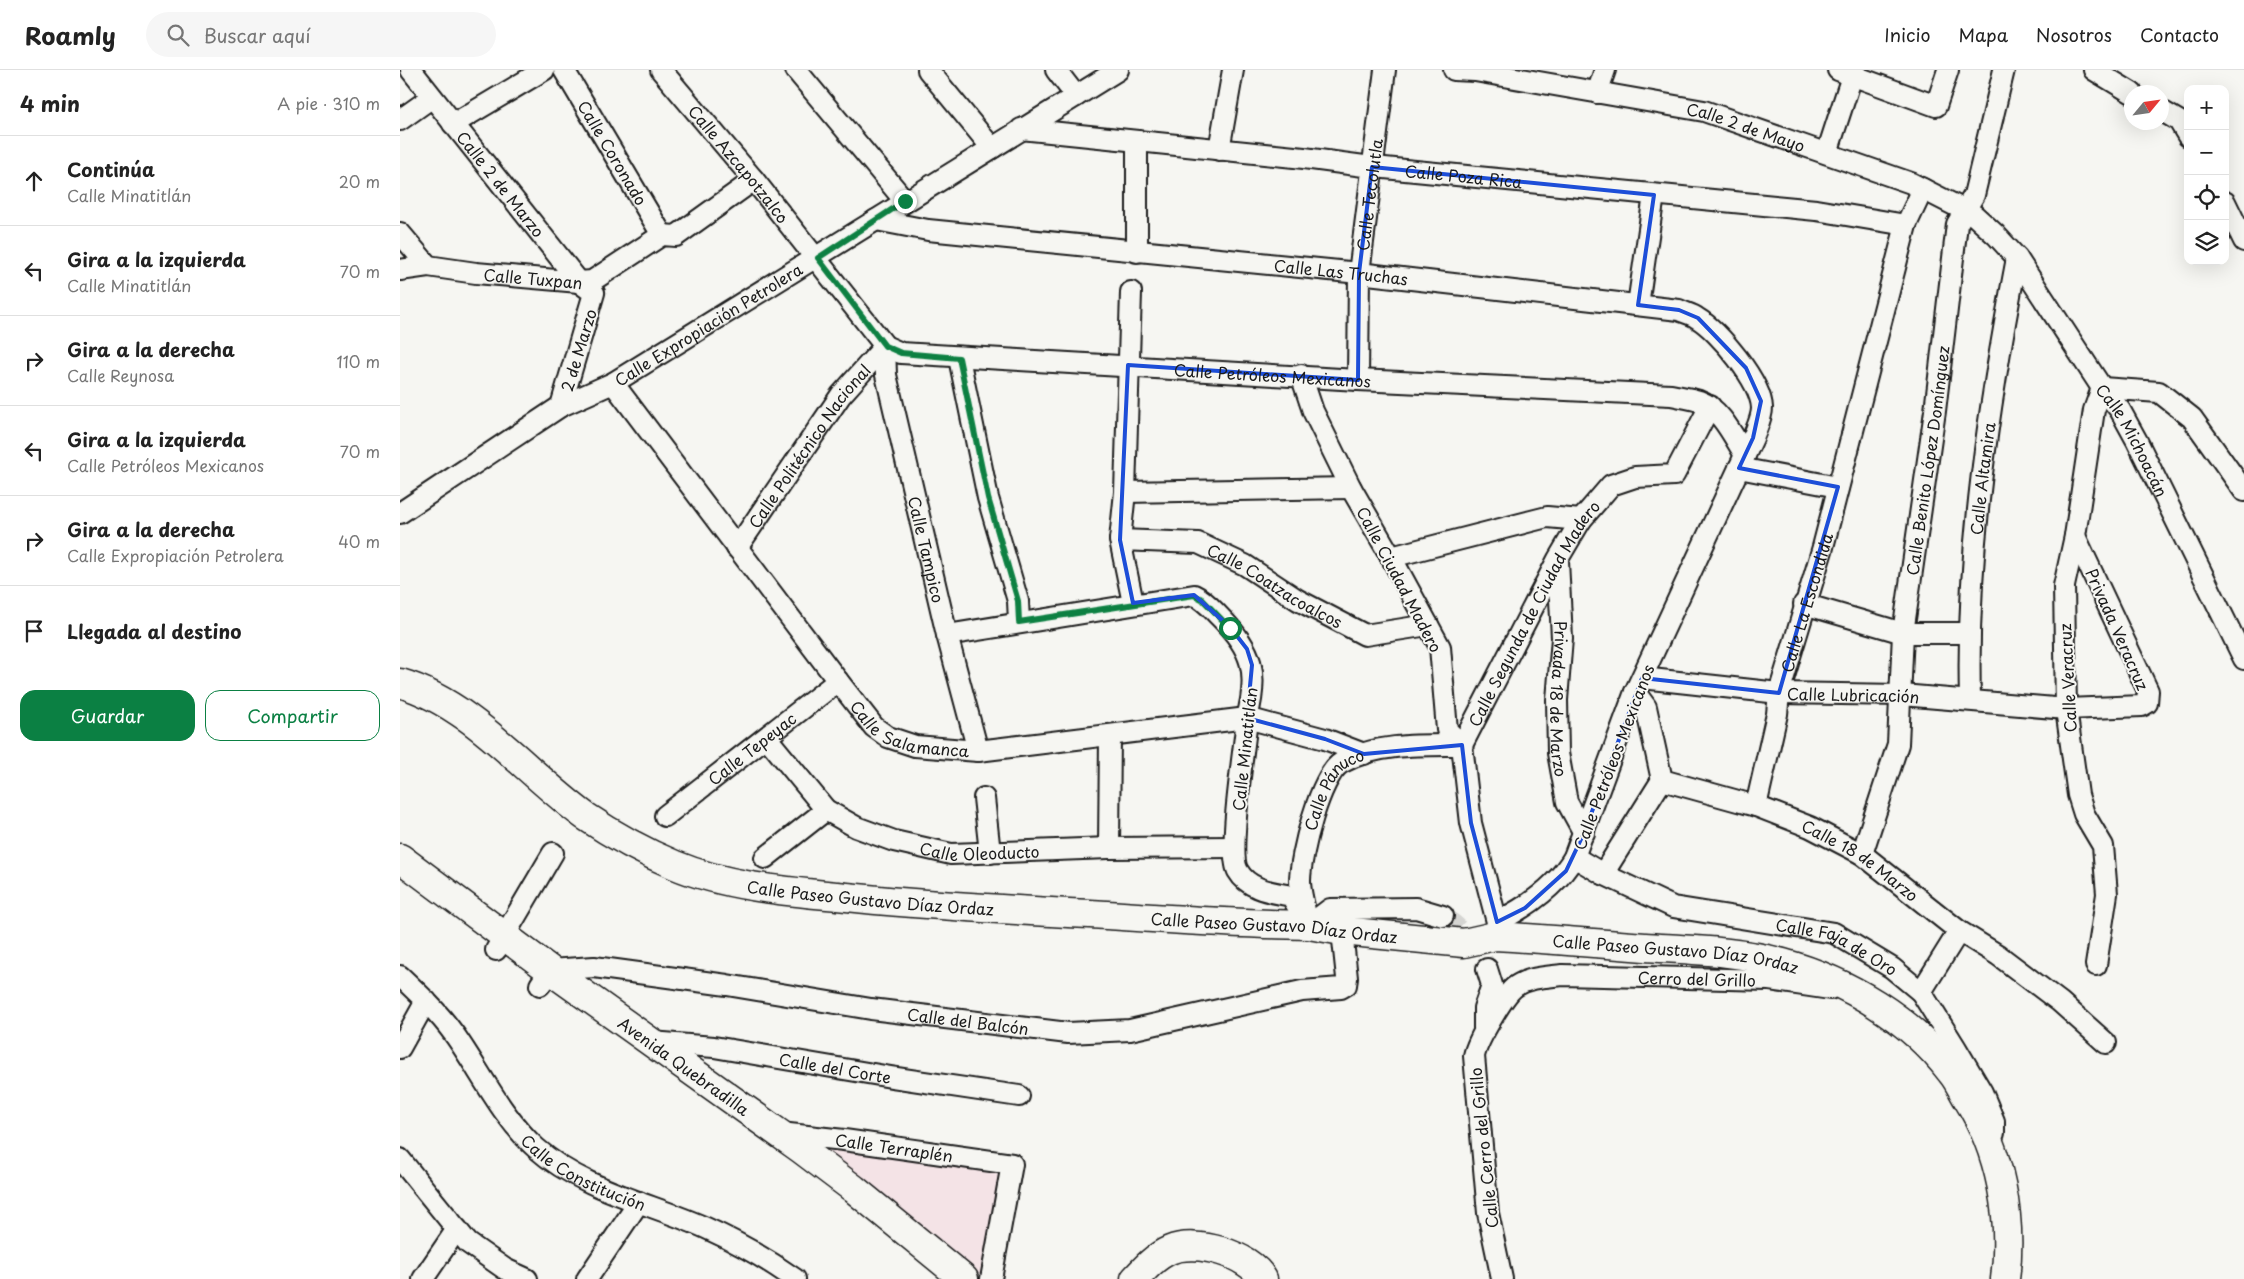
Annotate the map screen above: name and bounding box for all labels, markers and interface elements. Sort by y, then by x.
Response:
search box [146,12,496,57]
text: Roamly [25,17,116,53]
icon: search [164,21,192,49]
text: Buscar aquí [204,21,311,49]
text: Inicio [1884,21,1931,48]
text: Mapa [1959,21,2008,48]
text: Nosotros [2036,21,2112,48]
text: Contacto [2140,21,2219,48]
north arrow [2124,85,2169,130]
map controls [2184,85,2229,265]
button: + [2184,85,2229,130]
text: 4 min [20,87,80,119]
text: A pie · 310 m [277,91,380,115]
street label: Calle Coronado [572,95,654,210]
street label: Calle 2 de Mayo [1685,96,1808,157]
street label: Calle Azcapotzalco [683,99,795,228]
street label: Calle 2 de Marzo [451,125,551,242]
button: − [2184,130,2229,175]
street label: Calle Tecolutla [1350,137,1388,252]
text: Continúa [67,155,155,183]
street label: Calle Poza Rica [1404,158,1524,193]
icon: ahead [20,167,48,195]
text: 20 m [339,169,380,193]
button: locate [2184,175,2229,220]
text: Calle Minatitlán [67,183,191,207]
route end [894,190,917,213]
button: layers [2184,220,2229,265]
text: Gira a la izquierda [67,245,246,273]
street label: Calle Las Truchas [1273,253,1409,291]
icon: left [20,257,48,285]
street label: Calle Expropiación Petrolera [609,257,807,391]
text: 70 m [340,259,380,283]
street label: Calle Tuxpan [483,262,583,294]
text: Calle Minatitlán [67,273,191,297]
street label: 2 de Marzo [554,306,602,394]
text: Gira a la derecha [67,335,235,363]
street label: Calle Benito López Domínguez [1899,344,1955,577]
icon: right [20,347,48,375]
text: 110 m [337,349,380,373]
street label: Calle Petróleos Mexicanos [1173,357,1371,393]
street label: Calle Politécnico Nacional [742,358,876,533]
text: Calle Reynosa [67,363,174,387]
street label: Calle Michoacán [2091,378,2174,501]
street label: Calle Altamira [1964,421,2001,536]
text: Gira a la izquierda [67,425,246,453]
icon: left [20,437,48,465]
text: 70 m [340,439,380,463]
text: Calle Petróleos Mexicanos [67,453,264,477]
street label: Calle Tampico [903,494,951,605]
street label: Calle Segunda de Ciudad Madero [1462,495,1605,731]
street label: Calle Ciudad Madero [1351,502,1449,656]
text: Gira a la derecha [67,515,235,543]
icon: right [20,527,48,555]
text: 40 m [338,529,380,553]
street label: Calle La Escondida [1774,530,1838,675]
street label: Calle Coatzacoalcos [1203,537,1347,633]
text: Calle Expropiación Petrolera [67,543,284,567]
street label: Privada Veracruz [2080,564,2156,694]
icon: arrive [20,617,48,645]
text: Llegada al destino [67,617,241,645]
route start [1219,617,1242,640]
street label: Privada 18 de Marzo [1545,620,1574,779]
street label: Calle Veracruz [2052,623,2082,733]
street label: Calle Petróleos Mexicanos [1566,661,1660,853]
street label: Calle Lubricación [1787,681,1920,708]
street label: Calle Minatitlán [1226,686,1262,812]
button: Guardar [20,690,195,741]
button: Compartir [205,690,380,741]
street label: Calle Salamanca [845,695,971,762]
street label: Calle Tepeyac [702,706,801,791]
street label: Calle Pánuco [1297,742,1367,833]
street label: Calle 18 de Marzo [1798,813,1924,907]
street label: Calle Oleoducto [918,835,1040,866]
street label: Calle Paseo Gustavo Díaz Ordaz [745,873,995,921]
street label: Calle Paseo Gustavo Díaz Ordaz [1150,906,1399,948]
street label: Calle Faja de Oro [1774,912,1904,981]
street label: Calle Paseo Gustavo Díaz Ordaz [1552,928,1802,979]
street label: Cerro del Grillo [1637,965,1756,992]
street label: Calle del Balcón [906,1002,1030,1040]
street label: Avenida Quebradilla [614,1011,755,1121]
street label: Calle del Corte [777,1046,893,1089]
street label: Calle Cerro del Grillo [1463,1066,1503,1230]
street label: Calle Terraplén [834,1127,955,1167]
street label: Calle Constitución [516,1128,649,1216]

